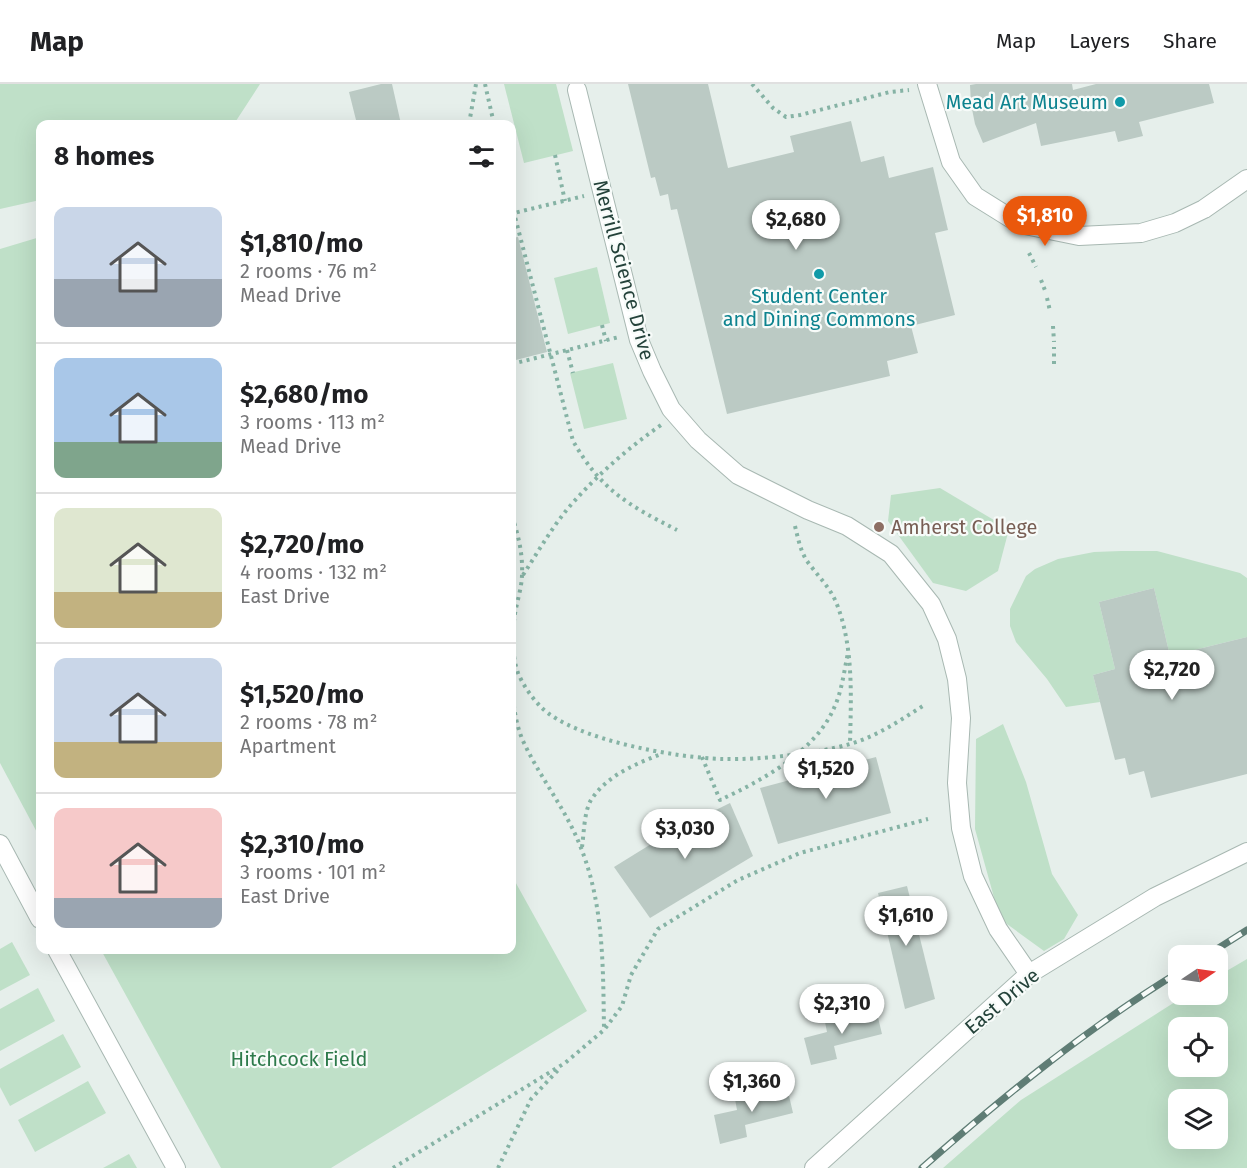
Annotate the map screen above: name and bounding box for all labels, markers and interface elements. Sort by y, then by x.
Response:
text: Map [30,25,84,58]
text: Map [996,28,1036,54]
text: Layers [1069,28,1130,54]
text: Share [1163,28,1217,54]
place label: Mead Art Museum [946,90,1108,114]
marker: Mead Art Museum [1113,95,1127,109]
icon: filters [465,140,498,173]
text: 8 homes [54,141,154,172]
street label: Merrill Science Drive [588,177,660,363]
pin: $1,810 [996,196,1094,247]
pin: $2,680 [747,200,845,251]
text: $1,810 [1017,203,1073,227]
text: $2,680 [766,207,826,231]
text: $1,810/mo [240,228,363,259]
icon: home [102,231,174,303]
text: 2 rooms · 76 m² [240,259,377,283]
marker: Student Center and Dining Commons [812,267,826,281]
text: Mead Drive [240,283,341,307]
place label: Student Center and Dining Commons [723,284,915,331]
text: $2,680/mo [240,379,368,410]
icon: home [102,382,174,454]
text: 3 rooms · 113 m² [240,410,385,434]
text: Mead Drive [240,434,341,458]
place label: Amherst College [891,515,1037,539]
marker: Amherst College [872,520,886,534]
text: $2,720/mo [240,529,364,560]
icon: home [102,532,174,604]
text: 4 rooms · 132 m² [240,560,387,584]
text: East Drive [240,584,330,608]
pin: $2,720 [1123,650,1221,701]
text: $2,720 [1143,657,1201,681]
text: $1,520/mo [240,679,364,710]
icon: home [102,682,174,754]
text: 2 rooms · 78 m² [240,710,377,734]
text: Apartment [240,734,336,758]
pin: $1,520 [777,749,875,800]
text: $1,520 [797,756,855,780]
pin: $3,030 [636,809,734,860]
text: $3,030 [655,816,715,840]
text: $2,310/mo [240,829,364,860]
icon: home [102,832,174,904]
text: 3 rooms · 101 m² [240,860,386,884]
text: East Drive [240,884,330,908]
pin: $1,610 [857,896,955,947]
text: $1,610 [878,903,934,927]
north arrow [1168,945,1228,1005]
map controls [1168,945,1228,1149]
street label: East Drive [960,963,1044,1039]
pin: $2,310 [793,984,891,1035]
text: $2,310 [813,991,871,1015]
button: locate [1168,1017,1228,1077]
park label: Hitchcock Field [231,1047,367,1071]
pin: $1,360 [703,1062,801,1113]
text: $1,360 [723,1069,781,1093]
button: layers [1168,1089,1228,1149]

